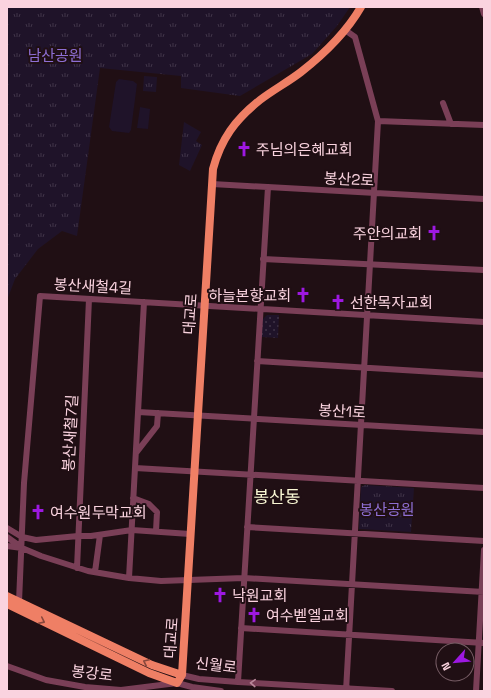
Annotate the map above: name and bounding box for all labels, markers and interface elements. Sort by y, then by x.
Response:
park label: 남산공원 [27,46,83,65]
church icon: 주님의은혜교회 [235,140,253,158]
place label: 주님의은혜교회 [256,140,353,159]
street label: 봉산2로 [323,168,375,190]
place label: 주안의교회 [353,224,422,243]
church icon: 주안의교회 [425,224,443,242]
street label: 봉산새철4길 [53,274,133,298]
place label: 하늘본향교회 [208,286,291,305]
church icon: 하늘본향교회 [294,286,312,304]
street label: 대교로 [179,293,201,335]
church icon: 선한목자교회 [329,293,347,311]
place label: 선한목자교회 [350,293,433,312]
street label: 봉산새철7길 [58,394,82,472]
street label: 봉산1로 [318,400,366,422]
district label: 봉산동 [254,486,300,508]
park label: 봉산공원 [359,500,415,519]
church icon: 여수원두막교회 [29,503,47,521]
place label: 여수원두막교회 [50,503,147,522]
church icon: 낙원교회 [211,586,229,604]
place label: 낙원교회 [232,586,287,605]
church icon: 여수벧엘교회 [245,606,263,624]
place label: 여수벧엘교회 [266,606,349,625]
one-way arrow [38,616,45,624]
street label: 대교로 [160,617,182,659]
north arrow [435,642,475,682]
street label: 신월로 [194,653,238,677]
one-way arrow [142,659,150,667]
text: N [438,660,454,673]
street label: 봉강로 [70,661,114,685]
one-way arrow [250,679,256,687]

